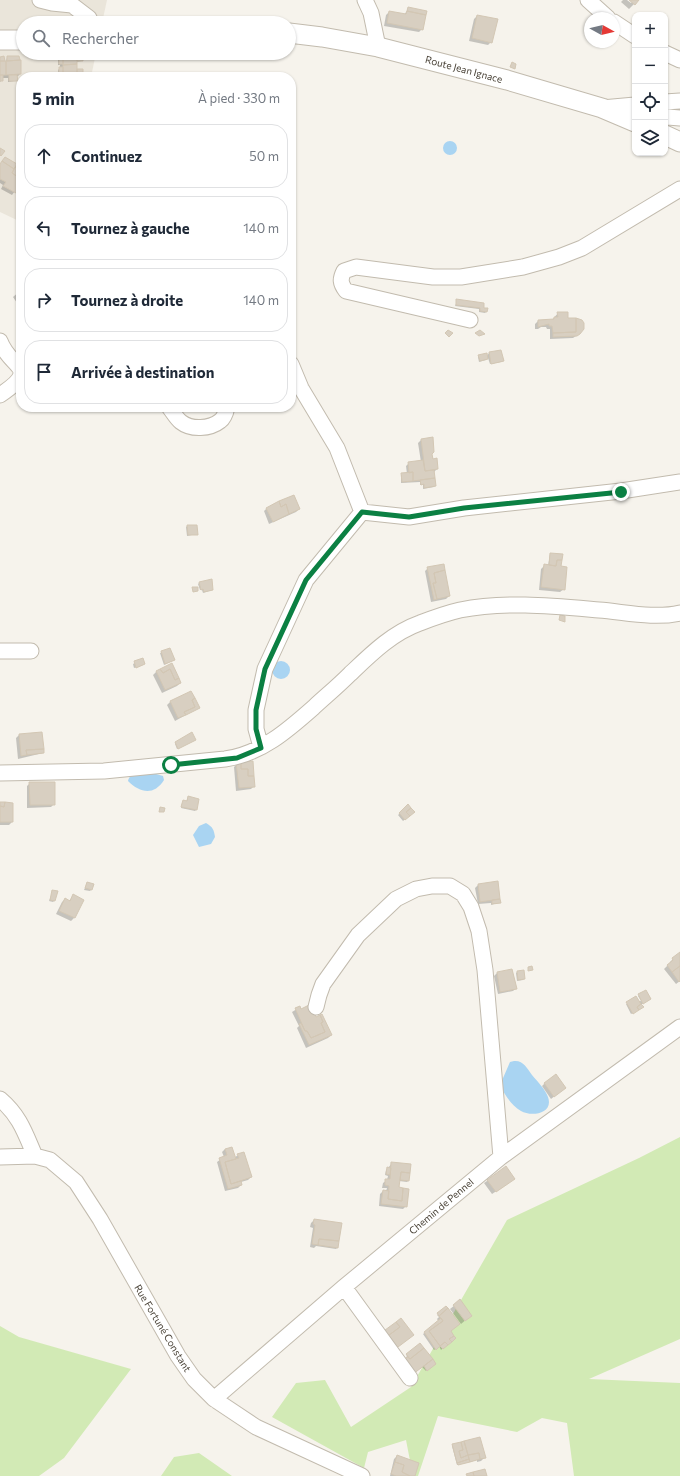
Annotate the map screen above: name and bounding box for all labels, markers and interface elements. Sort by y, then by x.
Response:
north arrow [584,12,620,48]
map controls [632,12,668,156]
button: + [632,12,668,48]
search box [16,16,296,60]
icon: search [30,27,52,49]
text: Rechercher [62,29,139,47]
button: − [632,48,668,84]
street label: Route Jean Ignace [424,53,504,85]
button: locate [632,84,668,120]
text: 5 min [32,88,75,109]
text: À pied · 330 m [198,90,280,106]
button: layers [632,120,668,156]
icon: ahead [33,145,55,167]
text: Continuez [71,147,142,165]
text: 50 m [249,148,279,164]
icon: left [33,217,55,239]
text: Tournez à gauche [71,219,190,237]
text: 140 m [243,220,279,236]
icon: right [33,289,55,311]
text: Tournez à droite [71,291,183,309]
text: 140 m [243,292,279,308]
icon: arrive [33,361,55,383]
text: Arrivée à destination [71,363,214,381]
route end [612,483,630,501]
route start [162,756,180,774]
street label: Chemin de Pennel [406,1176,476,1236]
street label: Rue Fortuné Constant [132,1282,194,1374]

